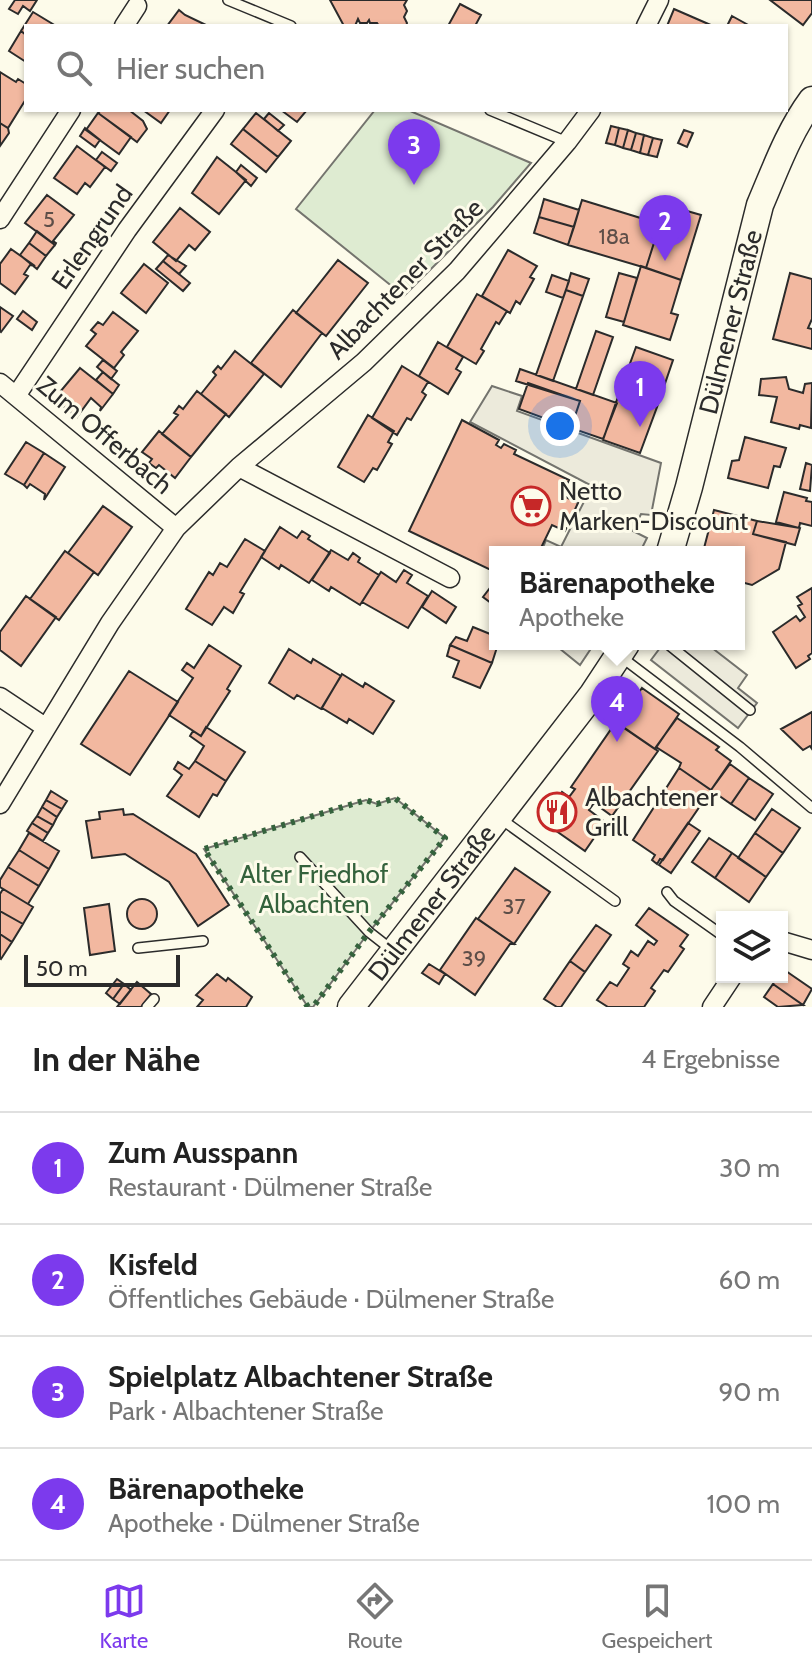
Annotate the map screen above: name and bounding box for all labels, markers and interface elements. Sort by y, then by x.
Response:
search box [24,24,788,112]
icon: search [52,46,96,90]
text: Hier suchen [116,50,265,87]
pin: 3 [388,119,440,185]
street label: Erlengrund [44,179,140,295]
street label: Albachtener Straße [320,192,490,366]
pin: 2 [639,195,691,261]
house number: 5 [43,206,55,233]
house number: 18a [598,223,630,250]
street label: Dülmener Straße [692,226,769,417]
pin: 1 [614,361,666,427]
street label: Zum Offerbach [31,369,179,501]
your location [540,406,580,446]
place label: Netto Marken-Discount [559,475,748,537]
supermarket icon: Netto Marken-Discount [510,485,552,527]
popup [489,546,745,650]
text: Bärenapotheke [519,564,715,601]
text: Apotheke [519,601,624,633]
pin: 4 [591,676,643,742]
place label: Albachtener Grill [585,781,718,843]
restaurant icon: Albachtener Grill [536,791,578,833]
street label: Dülmener Straße [361,818,502,987]
park label: Alter Friedhof Albachten [240,858,389,920]
house number: 37 [503,893,525,920]
map controls [716,911,788,983]
button: layers [716,911,788,983]
house number: 39 [462,945,486,972]
scale bar [24,951,180,987]
text: 50 m [36,955,88,982]
text: In der Nähe [32,1038,200,1080]
text: 4 Ergebnisse [641,1043,780,1075]
text: Zum Ausspann [108,1134,298,1171]
text: 1 [53,1152,63,1184]
text: 30 m [719,1152,780,1184]
text: Restaurant · Dülmener Straße [108,1171,432,1203]
text: Kisfeld [108,1246,198,1283]
text: 2 [51,1264,65,1296]
text: 60 m [718,1264,780,1296]
text: Öffentliches Gebäude · Dülmener Straße [108,1283,554,1315]
text: Spielplatz Albachtener Straße [108,1358,493,1395]
text: 3 [51,1376,65,1408]
text: 90 m [718,1376,780,1408]
text: Park · Albachtener Straße [108,1395,383,1427]
text: Bärenapotheke [108,1470,304,1507]
text: 4 [50,1488,66,1520]
text: 100 m [707,1488,780,1520]
text: Apotheke · Dülmener Straße [108,1507,420,1539]
tab: Karte [100,1579,148,1654]
tab: Route [347,1579,402,1654]
tab: Gespeichert [602,1579,712,1654]

